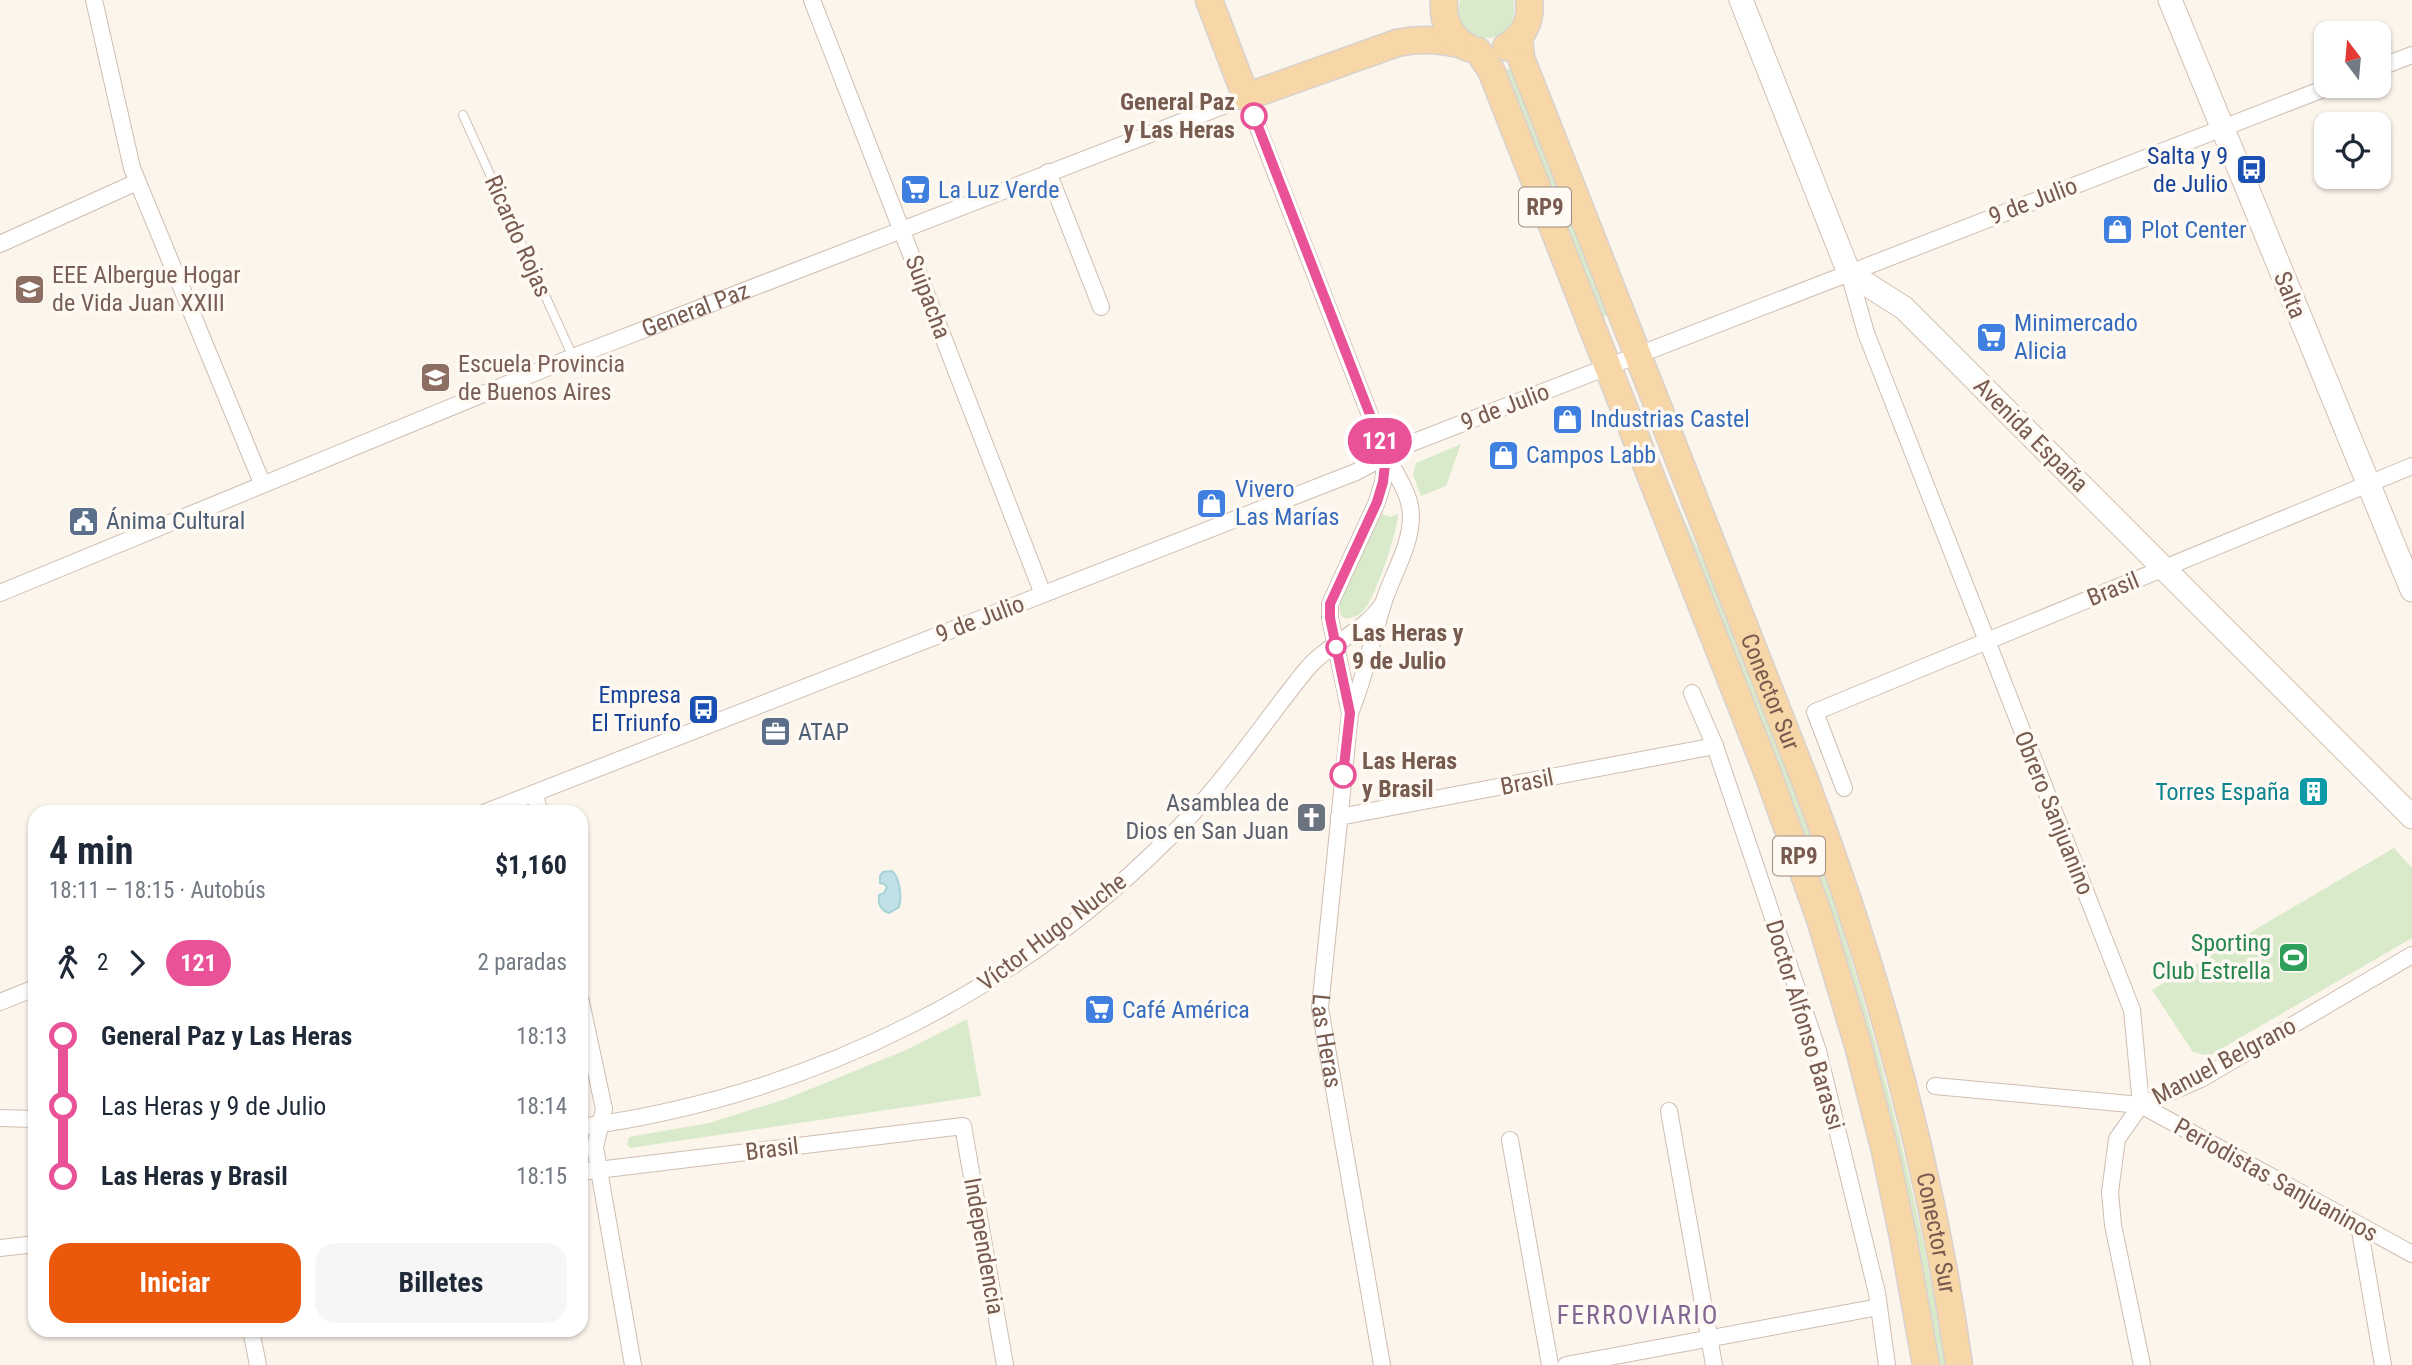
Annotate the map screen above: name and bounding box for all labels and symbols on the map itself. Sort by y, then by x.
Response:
north arrow [2314,21,2390,98]
place label: General Paz y Las Heras [1120,88,1235,144]
marker: General Paz y Las Heras [1241,103,1267,129]
place label: Salta y 9 de Julio [2147,142,2228,198]
bus stop icon: Salta y 9 de Julio [2234,153,2268,187]
street label: Ricardo Rojas [479,171,557,301]
street label: 9 de Julio [1985,171,2081,231]
supermarket icon: La Luz Verde [898,173,932,207]
place label: La Luz Verde [938,176,1059,204]
road number: RP9 [1519,188,1571,227]
shop icon: Plot Center [2101,213,2135,247]
place label: Plot Center [2141,216,2247,244]
street label: Suipacha [899,251,957,343]
place label: EEE Albergue Hogar de Vida Juan XXIII [52,261,241,317]
street label: Salta [2268,267,2312,323]
school or university icon: EEE Albergue Hogar de Vida Juan XXIII [12,272,46,306]
street label: General Paz [638,276,753,343]
place label: Minimercado Alicia [2014,309,2138,365]
supermarket icon: Minimercado Alicia [1974,320,2008,354]
place label: Escuela Provincia de Buenos Aires [458,350,625,406]
school or university icon: Escuela Provincia de Buenos Aires [418,361,452,395]
street label: Avenida España [1968,372,2094,498]
street label: 9 de Julio [1457,377,1553,437]
shop icon: Industrias Castel [1550,402,1584,436]
place label: Industrias Castel [1590,405,1750,433]
line badge: 121 [1340,418,1420,464]
shop icon: Campos Labb [1486,438,1520,472]
place label: Campos Labb [1526,441,1656,469]
place label: Vivero Las Marías [1235,475,1339,531]
shop icon: Vivero Las Marías [1195,486,1229,520]
public building icon: Ánima Cultural [66,504,100,538]
place label: Ánima Cultural [106,507,245,535]
street label: Brasil [2083,566,2143,612]
street label: 9 de Julio [932,589,1028,649]
place label: Las Heras y 9 de Julio [1352,619,1464,675]
street label: Conector Sur [1735,629,1806,754]
marker: Las Heras y 9 de Julio [1326,637,1346,657]
place label: Empresa El Triunfo [591,681,681,737]
bus stop icon: Empresa El Triunfo [687,692,721,726]
office icon: ATAP [758,715,792,749]
place label: ATAP [798,718,849,746]
street label: Obrero Sanjuanino [2008,727,2100,899]
place label: Las Heras y Brasil [1362,747,1457,803]
marker: Las Heras y Brasil [1330,762,1356,788]
street label: Brasil [1498,763,1556,801]
building icon: Torres España [2296,775,2330,809]
place label: Torres España [2155,778,2290,806]
place label: Asamblea de Dios en San Juan [1126,789,1289,845]
church icon: Asamblea de Dios en San Juan [1295,800,1329,834]
road number: RP9 [1773,836,1825,876]
street label: Víctor Hugo Nuche [972,867,1132,997]
street label: Doctor Alfonso Barassi [1760,917,1850,1133]
place label: Sporting Club Estrella [2152,929,2271,985]
sports icon: Sporting Club Estrella [2277,940,2311,974]
supermarket icon: Café América [1082,993,1116,1027]
street label: Las Heras [1306,993,1348,1090]
place label: Café América [1122,996,1250,1024]
street label: Manuel Belgrano [2147,1011,2301,1111]
street label: Periodistas Sanjuaninos [2169,1112,2383,1248]
street label: Brasil [744,1132,800,1166]
street label: Conector Sur [1910,1170,1962,1296]
street label: Independencia [958,1175,1010,1317]
district label: FERROVIARIO [1557,1300,1719,1330]

